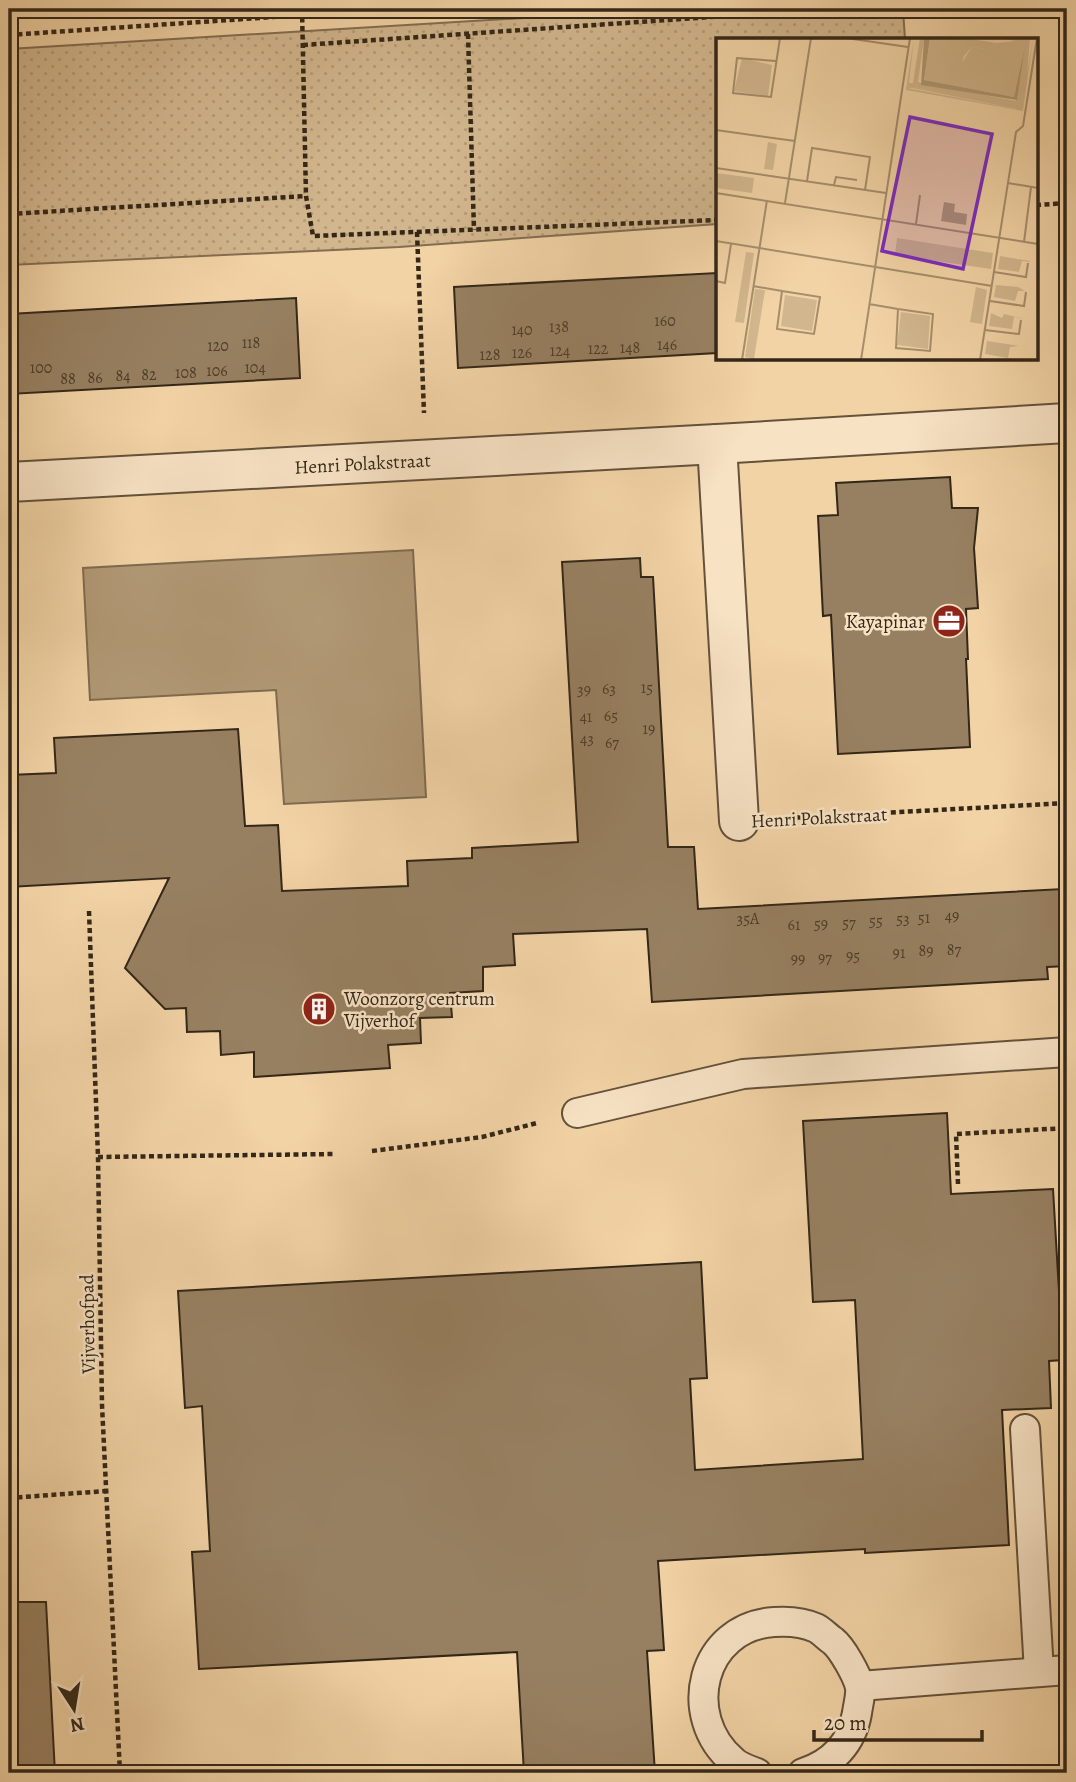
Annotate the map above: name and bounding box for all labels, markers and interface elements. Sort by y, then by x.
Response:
inset map [716,38,1038,360]
house number: 160 [654,310,676,332]
house number: 138 [549,316,569,338]
house number: 140 [511,319,533,341]
house number: 118 [242,332,260,354]
house number: 146 [657,334,677,356]
house number: 120 [207,335,229,357]
house number: 148 [620,337,640,359]
house number: 122 [588,338,609,360]
house number: 124 [550,340,570,362]
house number: 126 [512,342,532,364]
house number: 128 [480,344,500,366]
house number: 100 [30,357,52,379]
house number: 104 [244,357,266,379]
house number: 106 [206,360,228,382]
house number: 108 [175,362,197,384]
house number: 82 [141,364,157,386]
house number: 84 [115,365,131,387]
house number: 86 [87,367,103,389]
house number: 88 [60,368,76,390]
street label: Henri Polakstraat [294,447,431,481]
office icon: Kayapinar [930,602,968,640]
place label: Kayapinar [846,609,925,635]
house number: 15 [641,677,653,699]
house number: 63 [602,678,616,700]
house number: 39 [577,679,591,701]
house number: 65 [604,705,618,727]
house number: 41 [580,706,593,728]
house number: 19 [643,718,655,740]
house number: 43 [580,728,594,750]
house number: 67 [605,732,619,754]
street label: Henri Polakstraat [750,801,888,835]
house number: 49 [945,905,959,927]
house number: 51 [918,907,931,929]
house number: 35A [737,908,760,930]
house number: 53 [896,908,910,930]
house number: 55 [869,910,883,932]
house number: 57 [842,912,856,934]
house number: 59 [814,913,828,935]
house number: 61 [788,914,801,936]
house number: 87 [947,939,962,961]
house number: 89 [918,940,934,962]
house number: 91 [893,942,906,964]
house number: 95 [846,945,860,967]
house number: 97 [818,947,832,969]
house number: 99 [791,948,805,970]
place label: Woonzorg centrum Vijverhof [343,986,495,1034]
building icon: Woonzorg centrum Vijverhof [300,990,338,1028]
street label: Vijverhofpad [74,1273,102,1375]
north arrow [38,1674,108,1744]
scale bar [814,1698,982,1742]
text: 20 m [824,1709,867,1737]
text: N [68,1710,87,1739]

